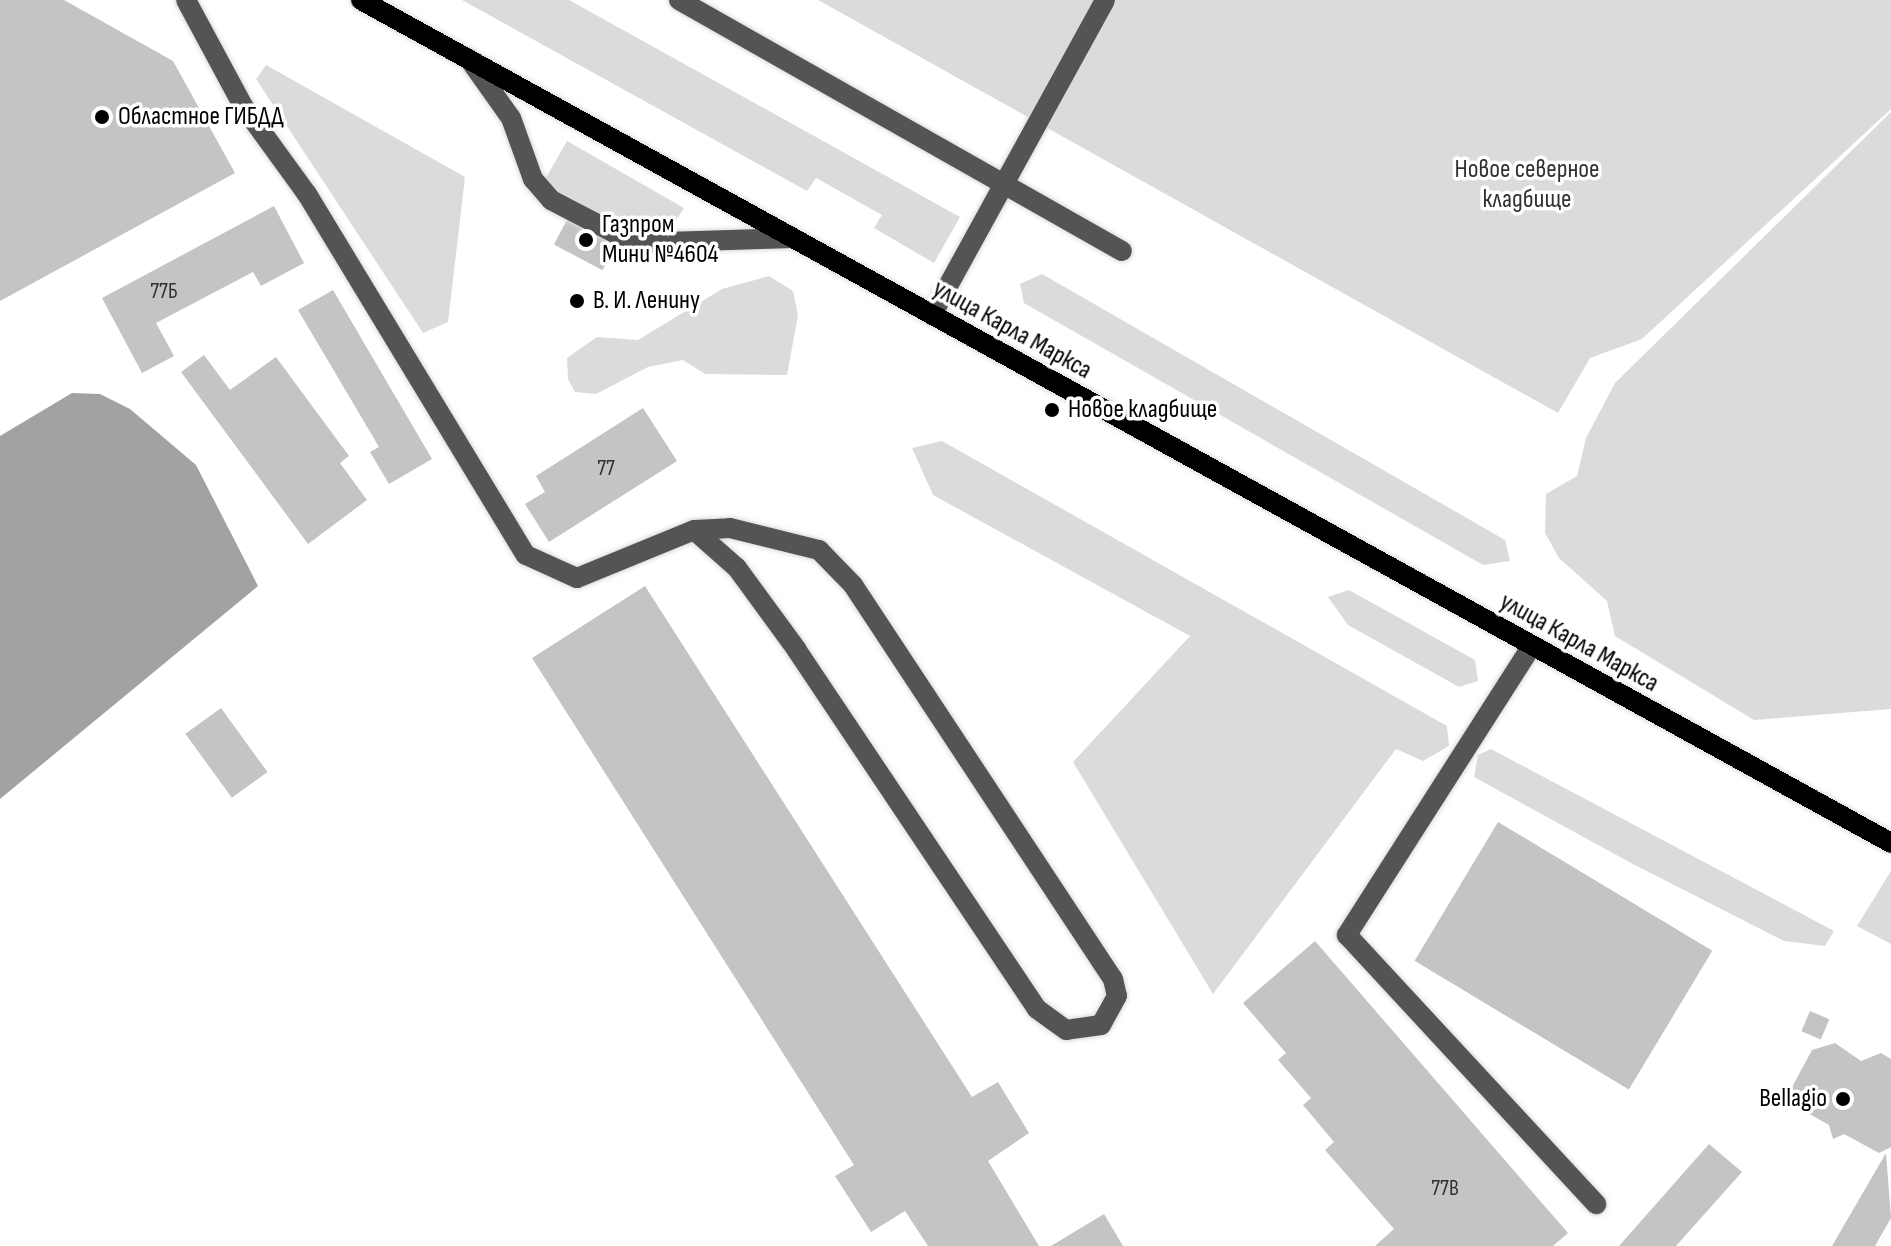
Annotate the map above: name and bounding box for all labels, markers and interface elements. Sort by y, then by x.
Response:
place label: Областное ГИБДД [118,101,284,133]
marker: Областное ГИБДД [93,108,111,126]
park label: Новое северное кладбище [1454,154,1600,216]
place label: Газпром Мини №4604 [602,209,718,270]
marker: Газпром Мини №4604 [577,231,595,249]
street label: улица Карла Маркса [927,273,1097,387]
house number: 77Б [150,279,178,305]
place label: В. И. Ленину [593,285,700,317]
marker: В. И. Ленину [568,292,586,310]
place label: Новое кладбище [1068,394,1217,426]
marker: Новое кладбище [1043,401,1061,419]
house number: 77 [597,456,615,482]
street label: улица Карла Маркса [1494,586,1664,700]
place label: Bellagio [1759,1083,1827,1115]
marker: Bellagio [1834,1090,1852,1108]
house number: 77В [1431,1176,1459,1202]

